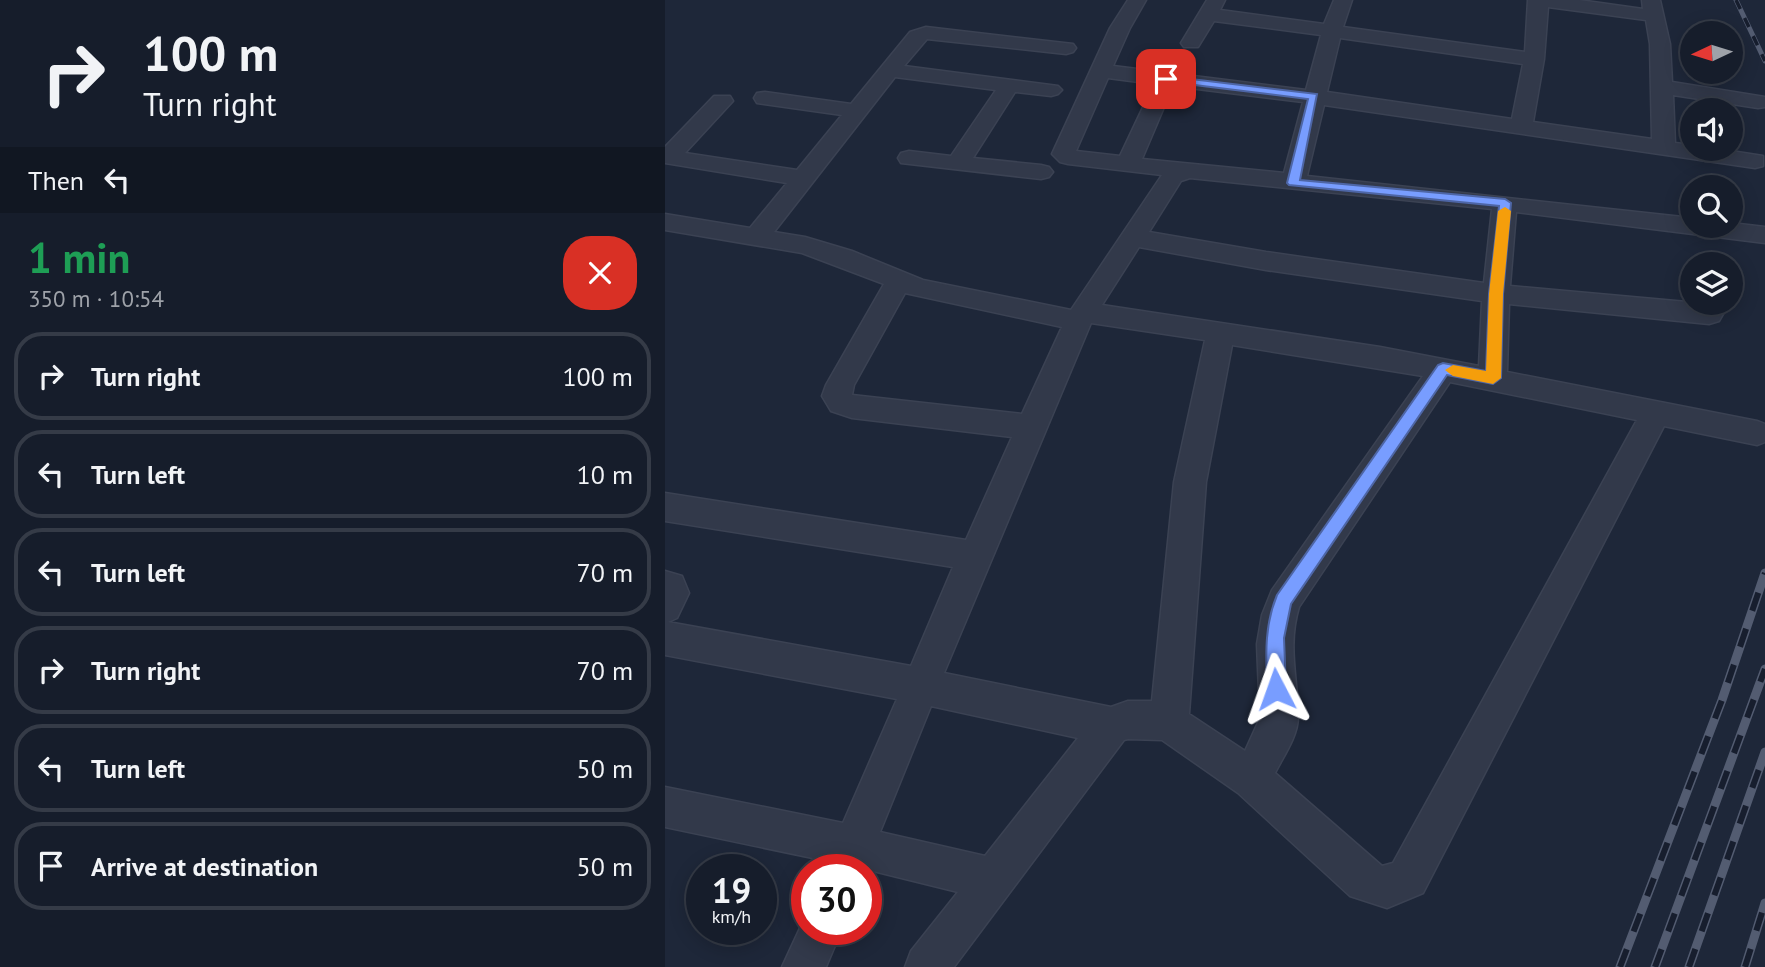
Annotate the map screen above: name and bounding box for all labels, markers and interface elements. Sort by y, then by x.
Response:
text: 100 m [143,21,278,85]
north arrow [1680,21,1743,84]
map controls [1680,21,1743,315]
icon: right [28,28,119,119]
pin [1136,49,1196,109]
icon: arrive [1147,60,1185,98]
text: Turn right [143,83,277,125]
button: sound [1680,98,1743,161]
icon: left [98,161,136,199]
text: Then [28,164,84,197]
button: search [1680,175,1743,238]
text: 1 min [28,230,130,285]
button: close [563,236,637,310]
button: layers [1680,252,1743,315]
text: 350 m · 10:54 [28,284,164,313]
icon: right [32,357,70,395]
text: Turn right [91,360,200,393]
text: 100 m [562,360,633,393]
icon: left [32,455,70,493]
text: Turn left [91,458,185,491]
text: 10 m [577,458,633,491]
icon: left [32,553,70,591]
text: Turn left [91,556,185,589]
text: 70 m [577,556,633,589]
icon: right [32,651,70,689]
position arrow [1239,652,1313,726]
text: Turn right [91,654,200,687]
text: 70 m [577,654,633,687]
icon: left [32,749,70,787]
text: Turn left [91,752,185,785]
text: 50 m [577,752,633,785]
icon: arrive [32,847,70,885]
text: Arrive at destination [91,850,318,883]
text: 50 m [577,850,633,883]
speed limit sign: 30 [791,854,882,945]
text: 19 [712,867,751,913]
text: km/h [712,905,751,928]

